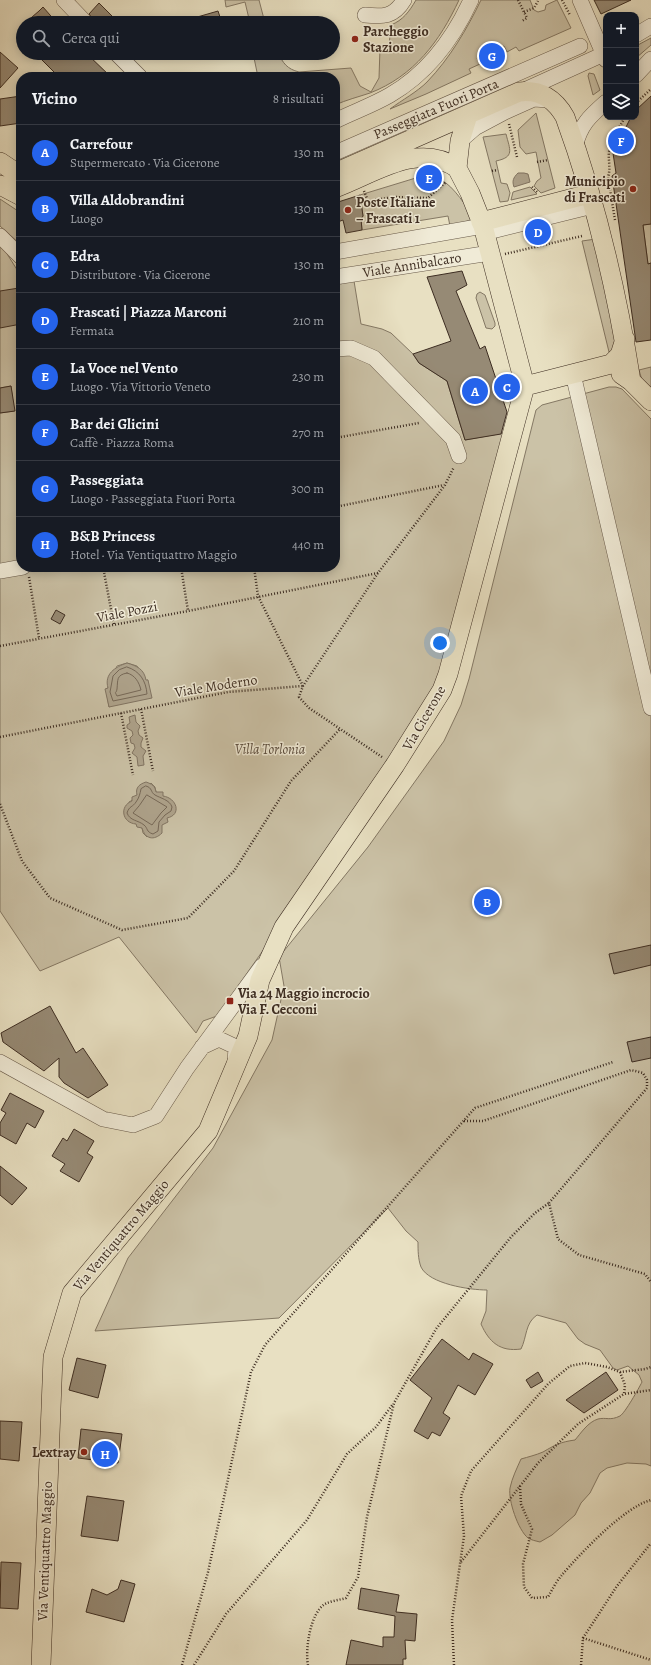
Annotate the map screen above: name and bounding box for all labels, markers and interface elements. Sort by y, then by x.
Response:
map controls [603,12,639,120]
button: + [603,12,639,48]
search box [16,16,340,60]
place label: Parcheggio Stazione [363,22,429,57]
icon: search [30,27,52,49]
text: Cerca qui [62,28,120,48]
marker: Parcheggio Stazione [350,34,360,44]
pin: G [479,41,505,71]
button: − [603,48,639,84]
street label: Passeggiata Fuori Porta [371,74,502,144]
button: layers [603,84,639,120]
text: Vicino [32,87,77,110]
text: 8 risultati [273,90,324,107]
pin: F [608,126,634,156]
text: Carrefour [70,134,133,154]
text: A [41,144,49,161]
text: 130 m [294,144,324,161]
text: Supermercato · Via Cicerone [70,154,220,171]
pin: E [416,163,442,193]
place label: Municipio di Frascati [564,172,625,207]
marker: Municipio di Frascati [628,184,638,194]
text: Villa Aldobrandini [70,190,184,210]
place label: Poste Italiane – Frascati 1 [356,193,436,228]
text: B [41,200,49,217]
text: 130 m [294,200,324,217]
marker: Poste Italiane – Frascati 1 [343,205,353,215]
text: Luogo [70,210,103,227]
pin: D [525,217,551,247]
text: Edra [70,246,100,266]
street label: Viale Annibalcaro [360,248,463,282]
text: C [41,256,49,273]
text: 130 m [294,256,324,273]
text: Distributore · Via Cicerone [70,266,210,283]
text: Frascati | Piazza Marconi [70,302,227,322]
text: D [40,312,50,329]
text: 210 m [293,312,324,329]
text: Fermata [70,322,114,339]
text: La Voce nel Vento [70,358,178,378]
text: E [41,368,49,385]
text: 230 m [292,368,324,385]
pin: C [494,372,520,402]
pin: A [462,376,488,406]
text: Luogo · Via Vittorio Veneto [70,378,211,395]
text: Bar dei Glicini [70,414,159,434]
text: F [42,424,48,441]
text: 270 m [292,424,324,441]
text: Caffè · Piazza Roma [70,434,174,451]
text: Passeggiata [70,470,144,490]
text: G [41,480,49,497]
text: 300 m [291,480,324,497]
text: Luogo · Passeggiata Fuori Porta [70,490,235,507]
text: B&B Princess [70,526,155,546]
text: H [40,536,50,553]
text: 440 m [292,536,324,553]
text: Hotel · Via Ventiquattro Maggio [70,546,237,563]
street label: Viale Pozzi [94,597,159,627]
your location [430,633,450,653]
street label: Viale Moderno [172,670,259,702]
street label: Via Cicerone [397,682,450,755]
park label: Villa Torlonia [235,740,306,759]
pin: B [474,887,500,917]
place label: Via 24 Maggio incrocio Via F. Cecconi [237,984,370,1019]
marker: Via 24 Maggio incrocio Via F. Cecconi [225,996,235,1006]
street label: Via Ventiquattro Maggio [68,1175,173,1295]
pin: H [92,1439,118,1469]
place label: Lextray [32,1443,76,1462]
marker: Lextray [79,1447,89,1457]
street label: Via Ventiquattro Maggio [33,1481,57,1622]

